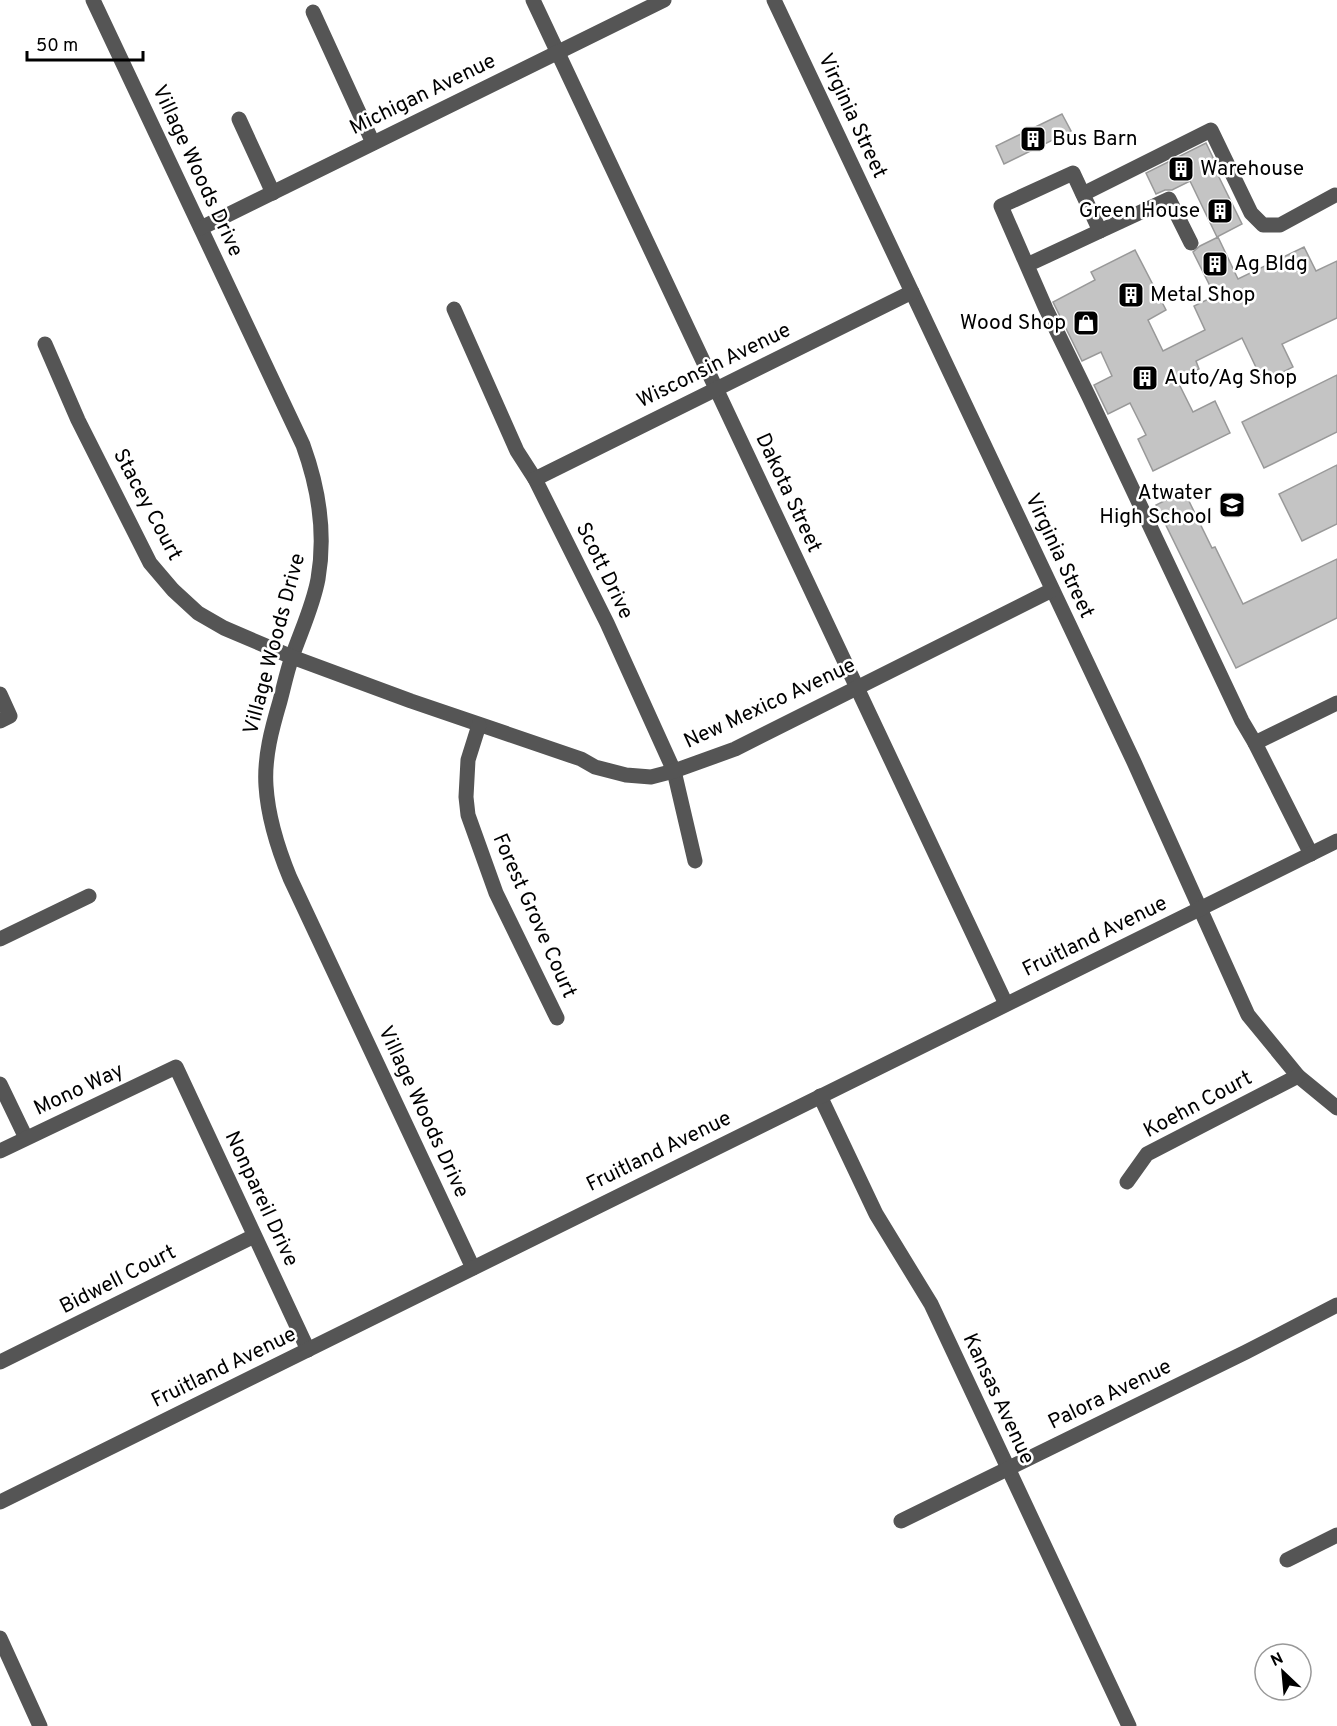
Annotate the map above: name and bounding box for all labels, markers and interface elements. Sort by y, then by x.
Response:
scale bar [27,24,142,62]
text: 50 m [36,35,78,58]
street label: Michigan Avenue [345,48,501,142]
street label: Virginia Street [811,49,893,183]
street label: Village Woods Drive [145,81,249,261]
building icon: Bus Barn [1018,124,1048,154]
place label: Bus Barn [1052,126,1138,153]
building icon: Warehouse [1166,154,1196,184]
place label: Warehouse [1200,156,1304,183]
building icon: Green House [1205,196,1235,226]
place label: Green House [1079,198,1200,225]
building icon: Ag Bldg [1200,249,1230,279]
place label: Ag Bldg [1234,251,1308,278]
building icon: Metal Shop [1116,280,1146,310]
place label: Metal Shop [1150,282,1255,309]
shop icon: Wood Shop [1071,308,1101,338]
place label: Wood Shop [960,310,1066,337]
street label: Wisconsin Avenue [633,317,795,415]
building icon: Auto/Ag Shop [1130,363,1160,393]
place label: Auto/Ag Shop [1164,365,1297,392]
street label: Dakota Street [749,429,827,557]
street label: Stacey Court [106,444,188,566]
place label: Atwater High School [1099,480,1212,531]
street label: Virginia Street [1018,489,1100,623]
school or university icon: Atwater High School [1217,490,1247,520]
street label: Scott Drive [569,518,639,624]
street label: Village Woods Drive [238,550,312,738]
street label: New Mexico Avenue [680,652,860,756]
street label: Forest Grove Court [486,829,582,1003]
street label: Fruitland Avenue [1018,890,1172,984]
street label: Village Woods Drive [371,1022,475,1202]
street label: Mono Way [30,1057,128,1123]
street label: Koehn Court [1139,1065,1257,1145]
street label: Fruitland Avenue [582,1105,736,1199]
street label: Nonpareil Drive [218,1127,304,1271]
street label: Bidwell Court [55,1239,181,1321]
street label: Fruitland Avenue [147,1321,301,1415]
street label: Kansas Avenue [956,1329,1040,1469]
street label: Palora Avenue [1044,1353,1176,1437]
north arrow [1253,1642,1313,1702]
text: N [1268,1649,1287,1672]

